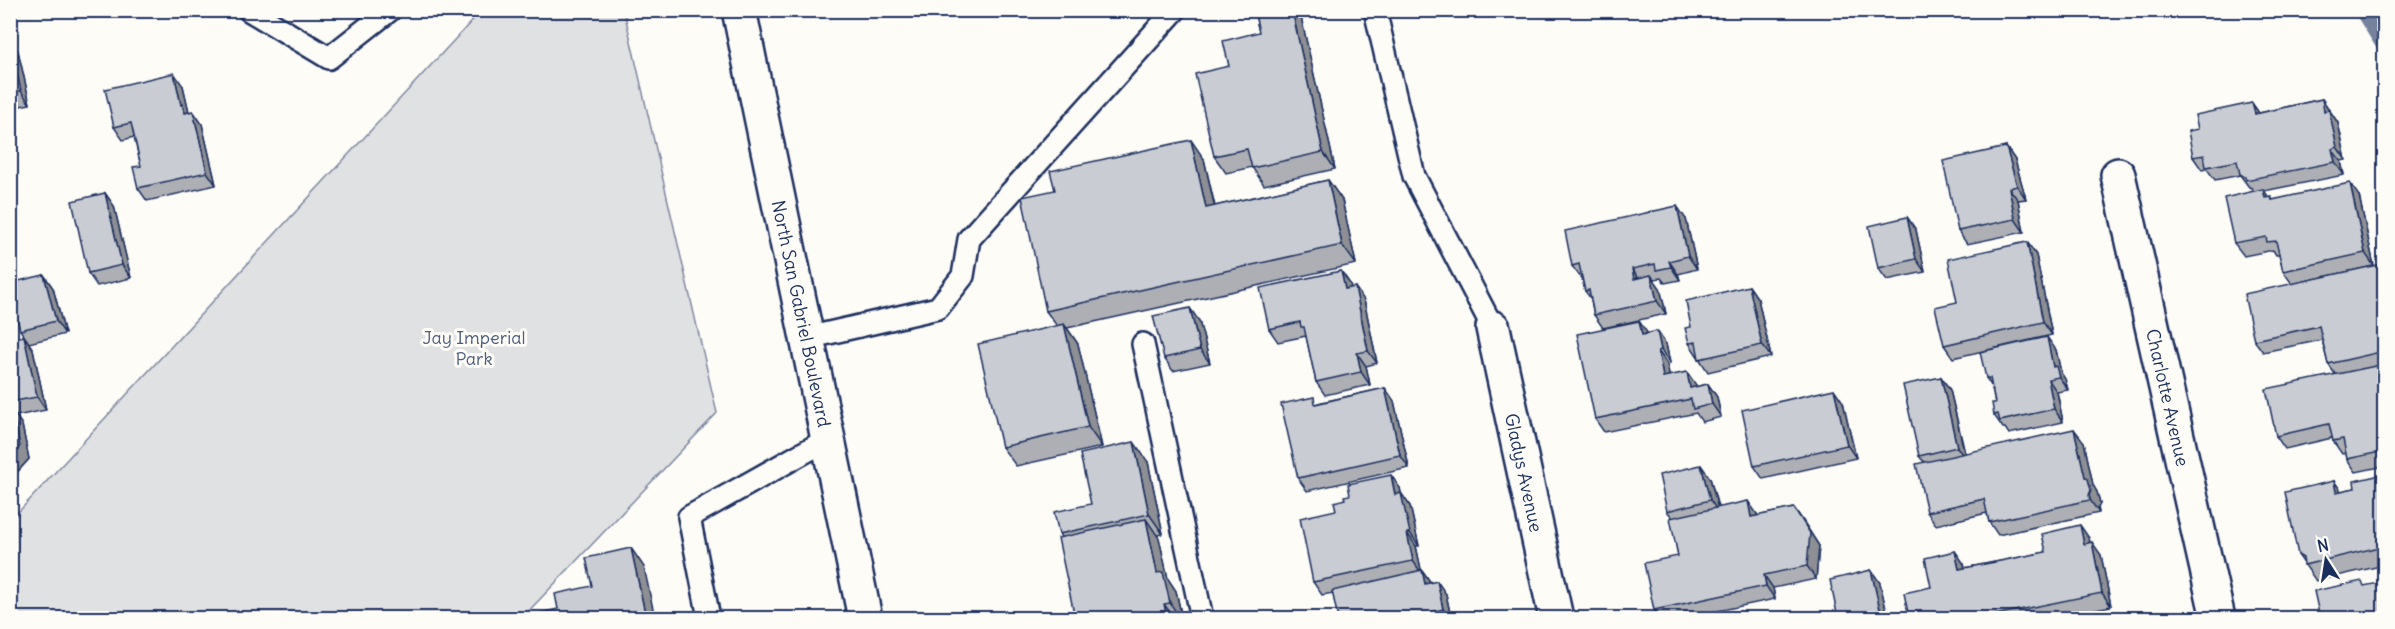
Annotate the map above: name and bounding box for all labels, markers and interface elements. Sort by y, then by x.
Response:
street label: North San Gabriel Boulevard [767,198,837,429]
park label: Jay Imperial Park [423,326,525,370]
street label: Charlotte Avenue [2142,326,2195,468]
street label: Gladys Avenue [1500,411,1548,534]
north arrow [2296,530,2356,590]
text: N [2315,534,2330,556]

